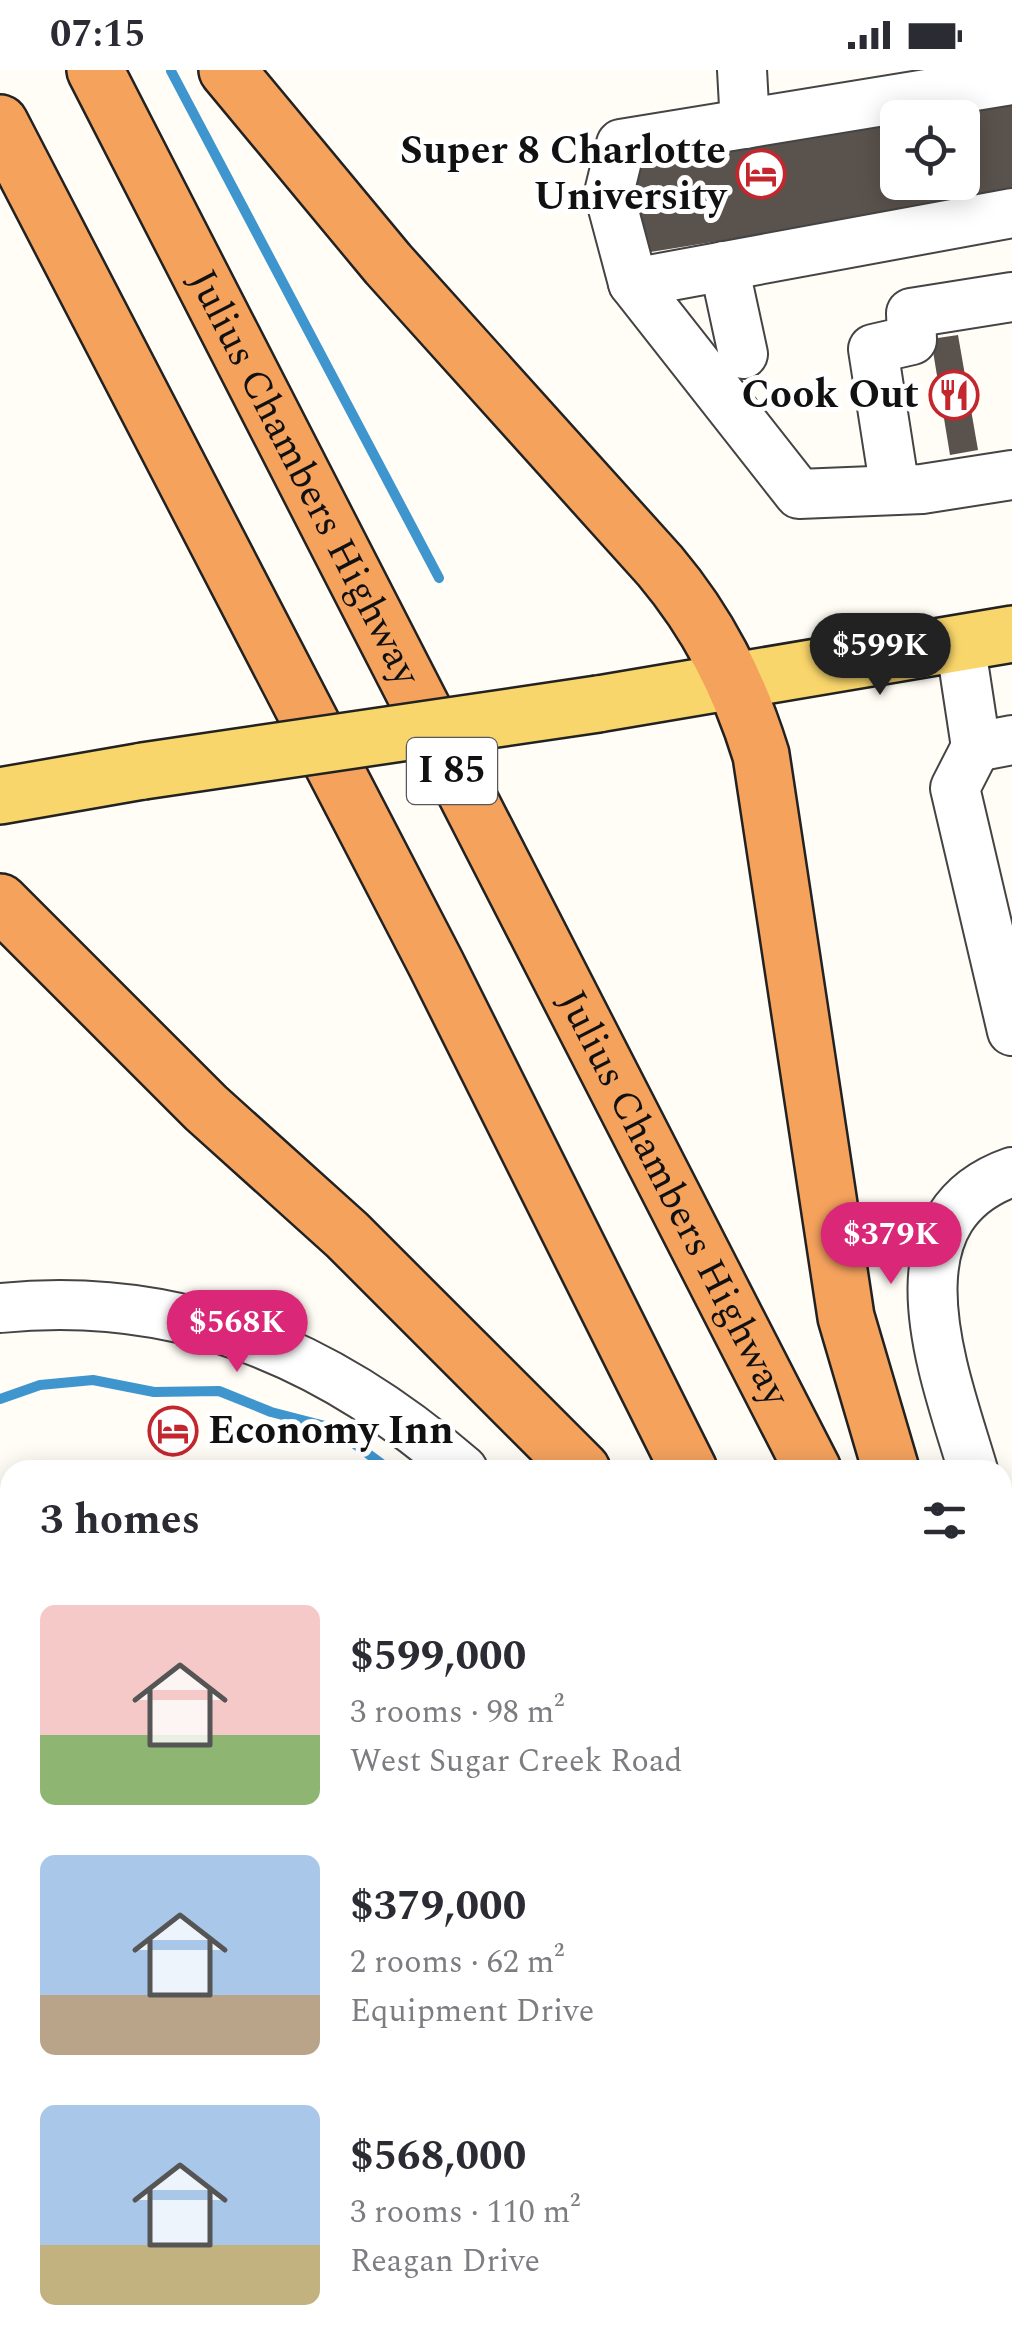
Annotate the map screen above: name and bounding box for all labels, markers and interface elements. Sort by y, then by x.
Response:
text: 07:15 [50,6,145,64]
map controls [880,100,980,200]
button: locate [880,100,980,200]
place label: Super 8 Charlotte University [400,121,728,228]
hotel icon: Super 8 Charlotte University [735,148,787,200]
street label: Julius Chambers Highway [172,259,437,698]
place label: Cook Out [742,365,919,426]
restaurant icon: Cook Out [928,369,980,421]
pin: $599K [810,613,950,698]
text: $599K [832,621,928,670]
road number: I 85 [407,738,497,804]
street label: Julius Chambers Highway [541,979,807,1419]
pin: $379K [821,1202,961,1287]
text: $379K [843,1210,939,1259]
pin: $568K [167,1290,307,1375]
text: $568K [189,1298,285,1347]
place label: Economy Inn [208,1401,454,1462]
hotel icon: Economy Inn [147,1405,199,1457]
text: 3 homes [40,1489,200,1552]
icon: filters [917,1493,972,1548]
text: $599,000 [350,1625,526,1688]
icon: home [120,1645,240,1765]
text: 3 rooms · 98 m² [350,1688,564,1737]
text: West Sugar Creek Road [350,1737,682,1786]
text: $379,000 [350,1875,526,1938]
icon: home [120,1895,240,2015]
text: 2 rooms · 62 m² [350,1938,564,1987]
text: Equipment Drive [350,1987,594,2036]
text: $568,000 [350,2125,526,2188]
icon: home [120,2145,240,2265]
text: 3 rooms · 110 m² [350,2188,580,2237]
text: Reagan Drive [350,2237,540,2286]

